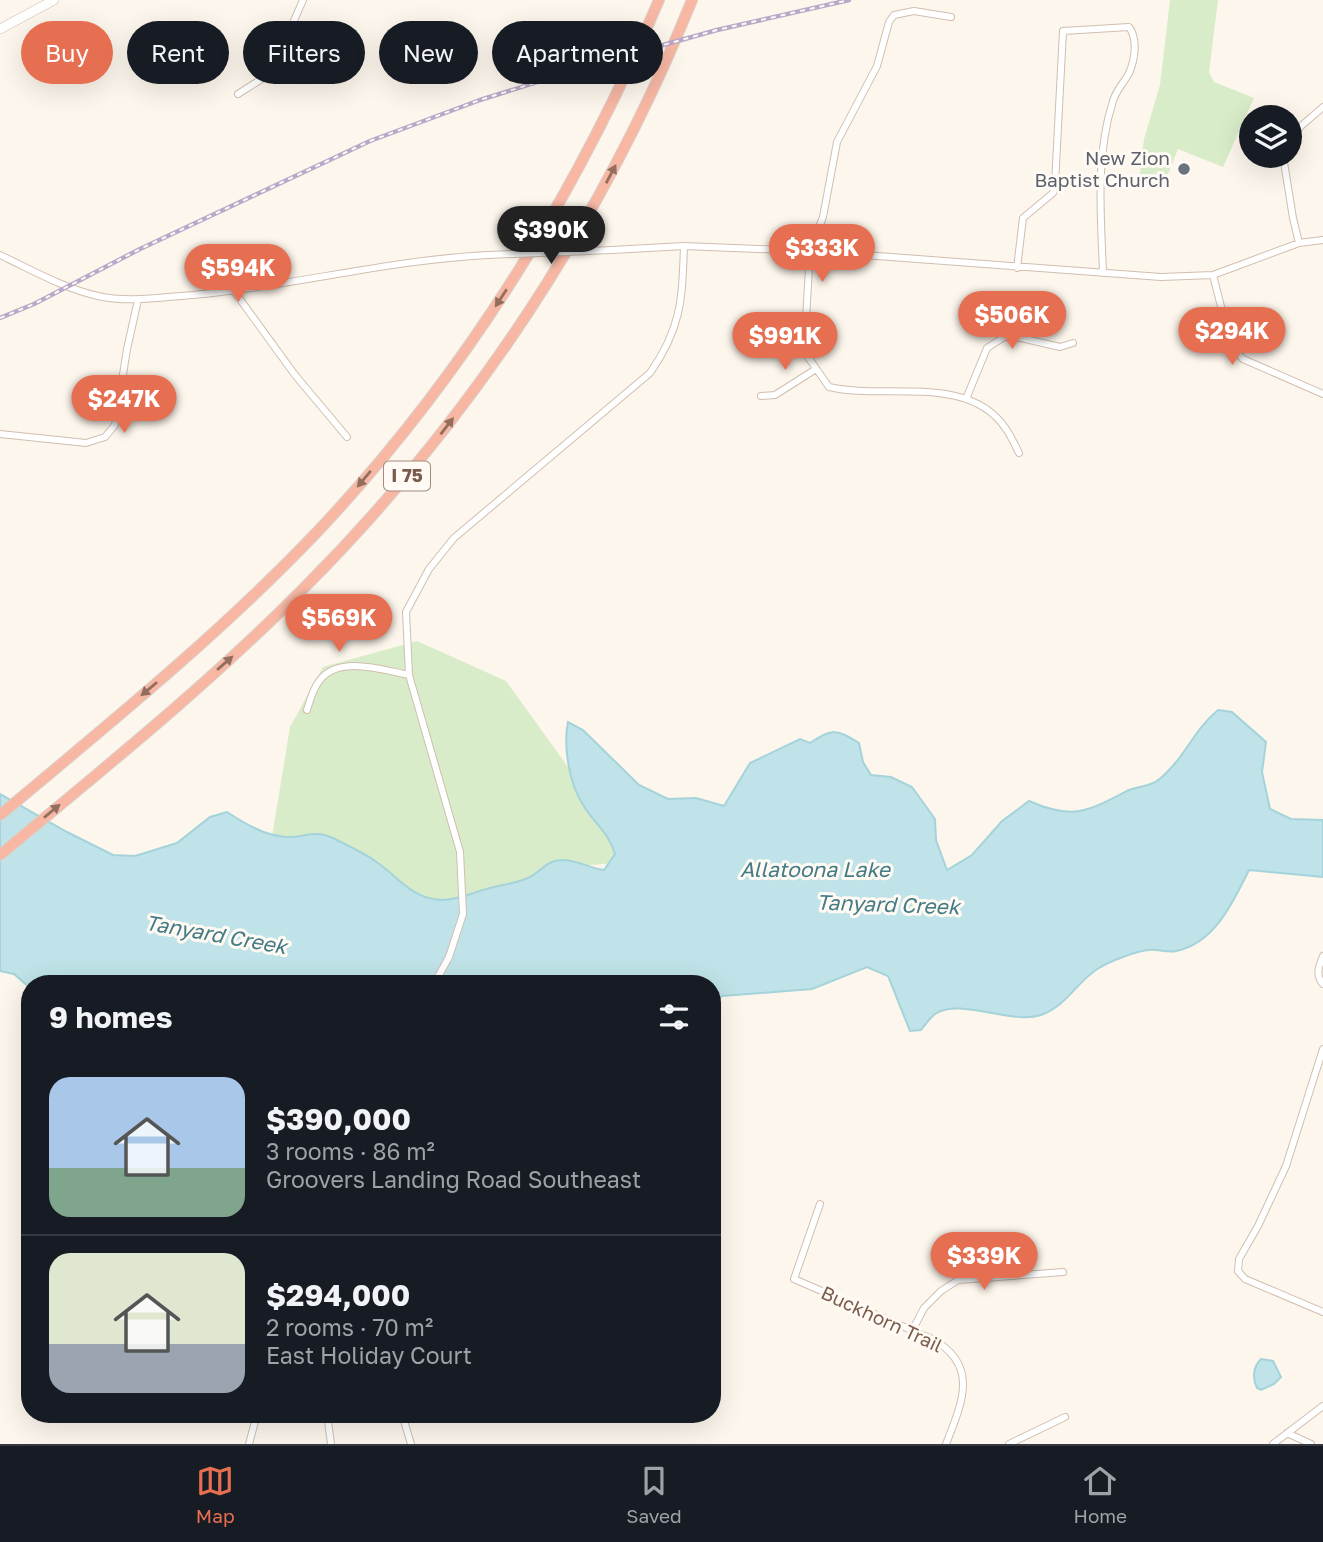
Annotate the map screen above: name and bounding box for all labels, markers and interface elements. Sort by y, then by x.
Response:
chip: Buy [21,21,113,84]
chip: Rent [127,21,229,84]
chip: Filters [243,21,365,84]
chip: New [379,21,478,84]
chip: Apartment [492,21,663,84]
map controls [1239,105,1302,168]
button: layers [1239,105,1302,168]
place label: New Zion Baptist Church [1034,146,1170,191]
marker: New Zion Baptist Church [1176,161,1192,177]
one-way arrow [605,164,616,184]
pin: $390K [502,206,600,266]
text: $390K [513,215,589,243]
pin: $333K [773,224,871,284]
text: $333K [785,233,859,261]
pin: $594K [189,244,287,304]
text: $594K [200,253,276,281]
one-way arrow [495,288,508,308]
pin: $506K [963,292,1061,351]
text: $506K [974,300,1050,328]
pin: $294K [1183,308,1281,367]
pin: $991K [736,312,834,372]
text: $294K [1194,316,1270,344]
text: $991K [748,321,822,349]
pin: $247K [75,376,173,435]
text: $247K [87,384,161,412]
one-way arrow [440,417,454,435]
road number: I 75 [384,462,430,490]
one-way arrow [356,470,372,488]
pin: $569K [290,594,388,654]
text: $569K [301,603,377,631]
one-way arrow [216,655,234,671]
one-way arrow [140,681,158,697]
one-way arrow [43,804,61,819]
water label: Allatoona Lake [740,856,892,882]
water label: Tanyard Creek [816,889,962,920]
water label: Tanyard Creek [143,909,291,960]
icon: filters [655,998,693,1036]
text: 9 homes [49,999,172,1035]
text: $390,000 [266,1101,411,1137]
icon: home [105,1105,189,1189]
text: 3 rooms · 86 m² [266,1137,435,1165]
text: Groovers Landing Road Southeast [266,1165,641,1193]
pin: $339K [935,1232,1033,1292]
text: $339K [947,1241,1021,1269]
text: $294,000 [266,1277,410,1313]
street label: Buckhorn Trail [818,1280,947,1357]
icon: home [105,1281,189,1365]
text: 2 rooms · 70 m² [266,1313,433,1341]
text: East Holiday Court [266,1341,472,1369]
tab: Map [196,1462,235,1527]
tab: Saved [626,1462,682,1527]
tab: Home [1073,1462,1127,1527]

